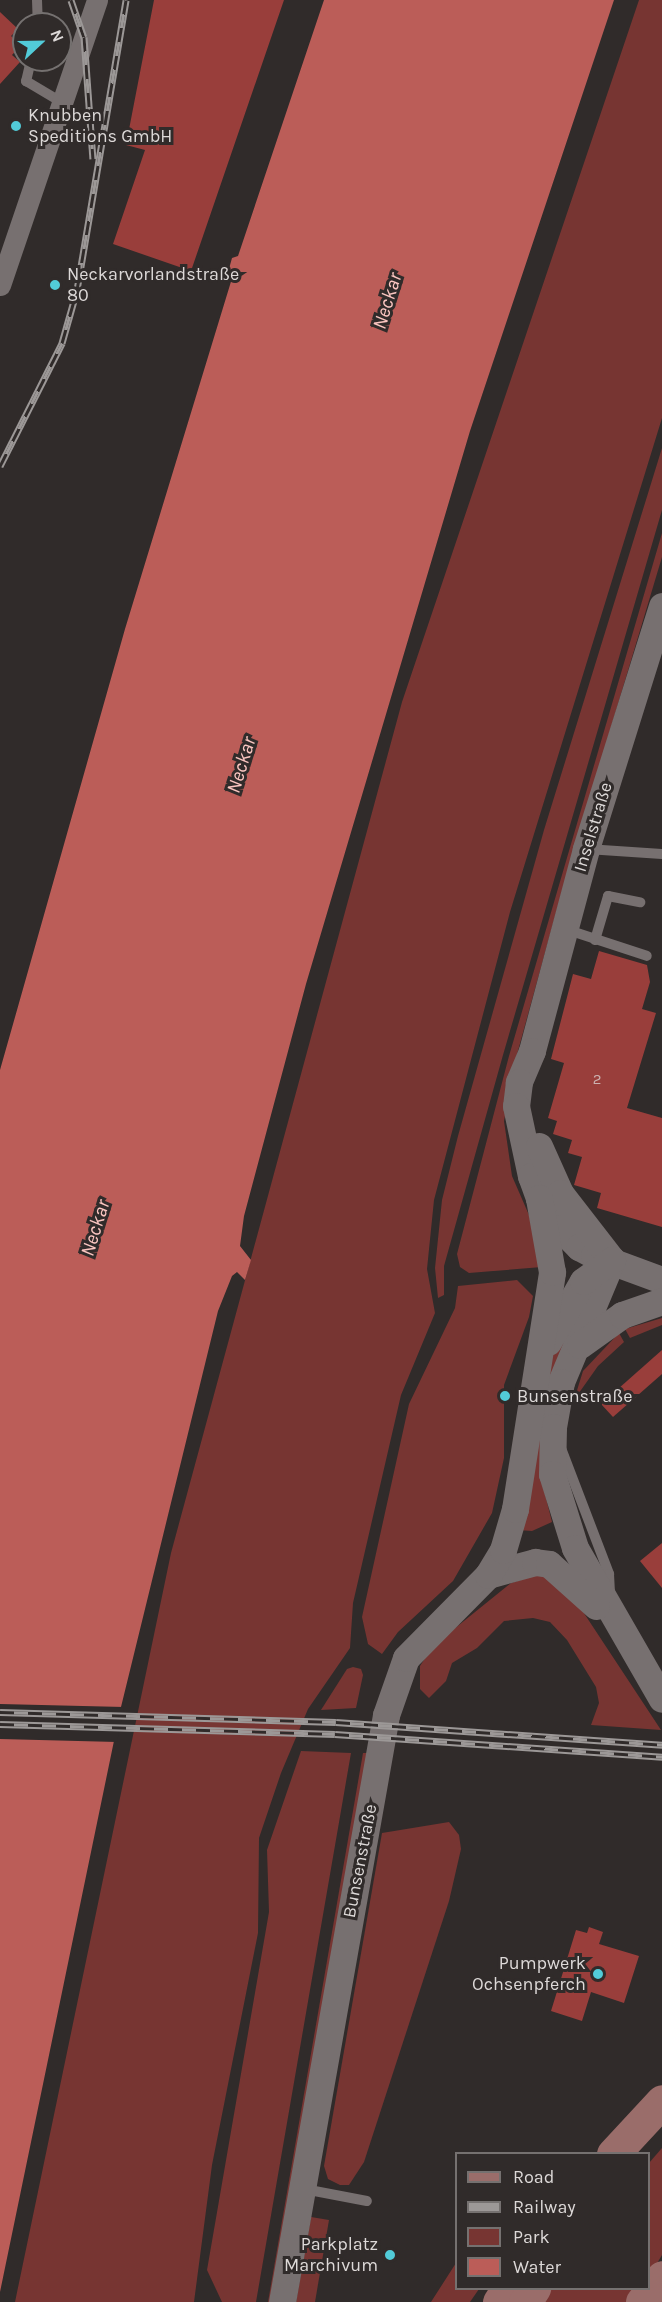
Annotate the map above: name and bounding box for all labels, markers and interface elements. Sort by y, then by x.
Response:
north arrow [12,12,72,72]
text: N [46,27,68,45]
place label: Knubben Speditions GmbH [28,105,172,148]
marker: Knubben Speditions GmbH [9,119,23,133]
place label: Neckarvorlandstraße 80 [67,264,239,306]
water label: Neckar [367,270,407,332]
marker: Neckarvorlandstraße 80 [48,278,62,292]
water label: Neckar [221,734,261,796]
street label: Inselstraße [569,780,617,874]
house number: 2 [593,1071,601,1089]
water label: Neckar [75,1197,115,1259]
place label: Bunsenstraße [517,1385,632,1407]
marker: Bunsenstraße [498,1389,512,1403]
street label: Bunsenstraße [338,1802,382,1920]
place label: Pumpwerk Ochsenpferch [472,1953,586,1996]
marker: Pumpwerk Ochsenpferch [591,1967,605,1981]
legend [455,2152,650,2290]
text: Road [513,2166,554,2188]
text: Railway [513,2196,576,2218]
text: Park [513,2226,550,2248]
place label: Parkplatz Marchivum [284,2234,378,2276]
marker: Parkplatz Marchivum [383,2248,397,2262]
text: Water [513,2256,561,2278]

